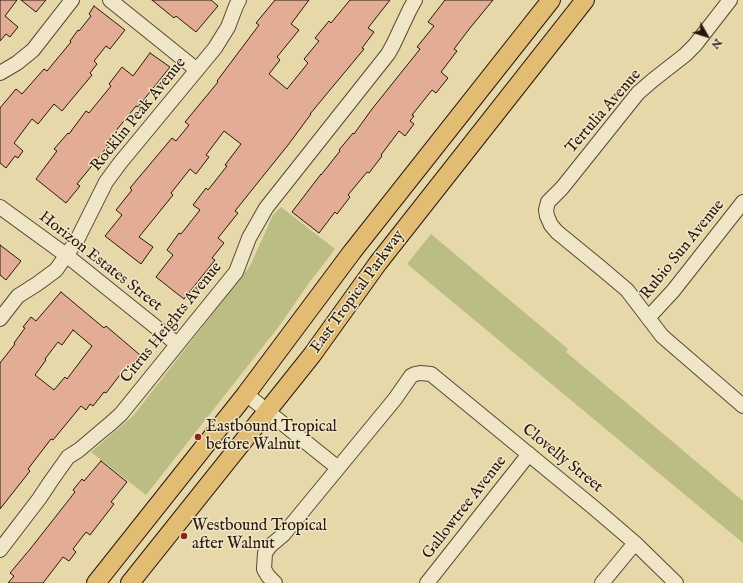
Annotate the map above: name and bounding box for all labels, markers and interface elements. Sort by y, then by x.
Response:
north arrow [687,16,727,56]
text: N [708,35,725,52]
street label: Rocklin Peak Avenue [87,54,191,176]
street label: Tertulia Avenue [562,66,646,158]
street label: Rubio Sun Avenue [637,196,729,304]
street label: Horizon Estates Street [35,208,165,316]
street label: East Tropical Parkway [307,227,409,357]
street label: Citrus Heights Avenue [117,259,227,387]
place label: Eastbound Tropical before Walnut [206,418,337,456]
street label: Clovelly Street [518,421,606,497]
marker: Eastbound Tropical before Walnut [193,432,203,442]
street label: Gallowtree Avenue [419,453,511,563]
place label: Westbound Tropical after Walnut [192,517,327,555]
marker: Westbound Tropical after Walnut [179,531,189,541]

